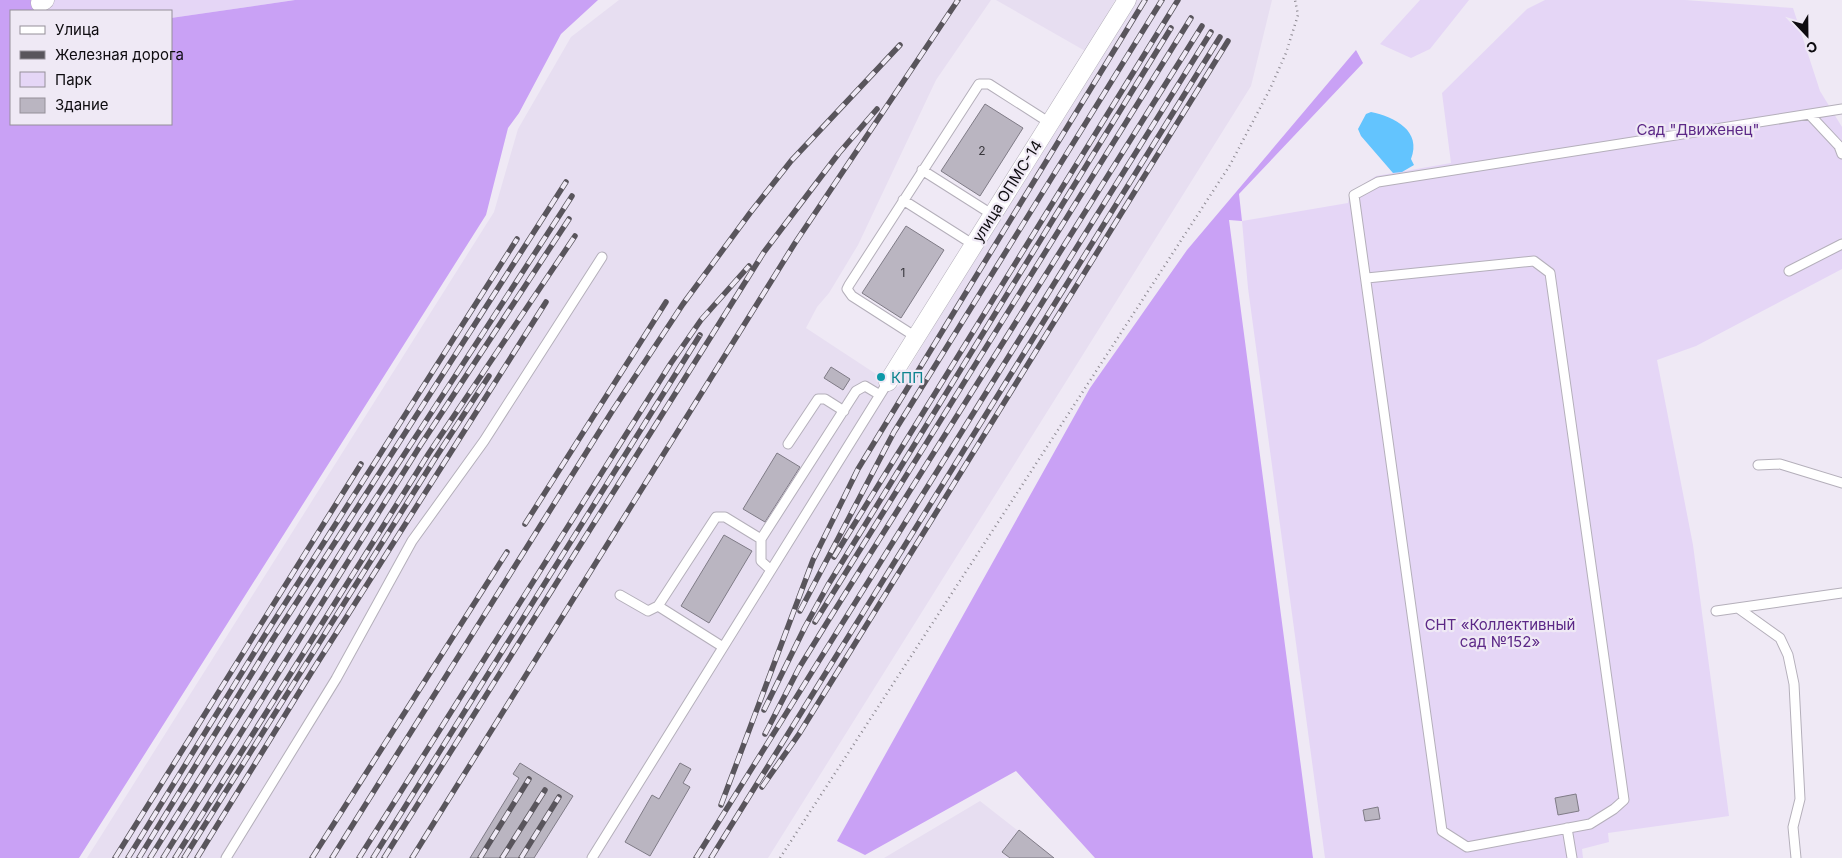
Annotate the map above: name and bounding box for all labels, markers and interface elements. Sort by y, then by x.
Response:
legend [10,10,172,125]
north arrow [1782,10,1832,60]
text: Улица [55,20,99,39]
text: С [1804,38,1820,57]
text: Железная дорога [55,45,184,64]
text: Парк [55,70,92,89]
text: Здание [55,95,109,114]
park label: Сад "Движенец" [1636,120,1760,139]
street label: улица ОПМС-14 [968,136,1046,246]
house number: 2 [978,143,986,158]
house number: 1 [901,265,905,280]
place label: КПП [891,368,923,387]
marker: КПП [875,371,887,383]
park label: СНТ «Коллективный сад №152» [1425,615,1575,651]

